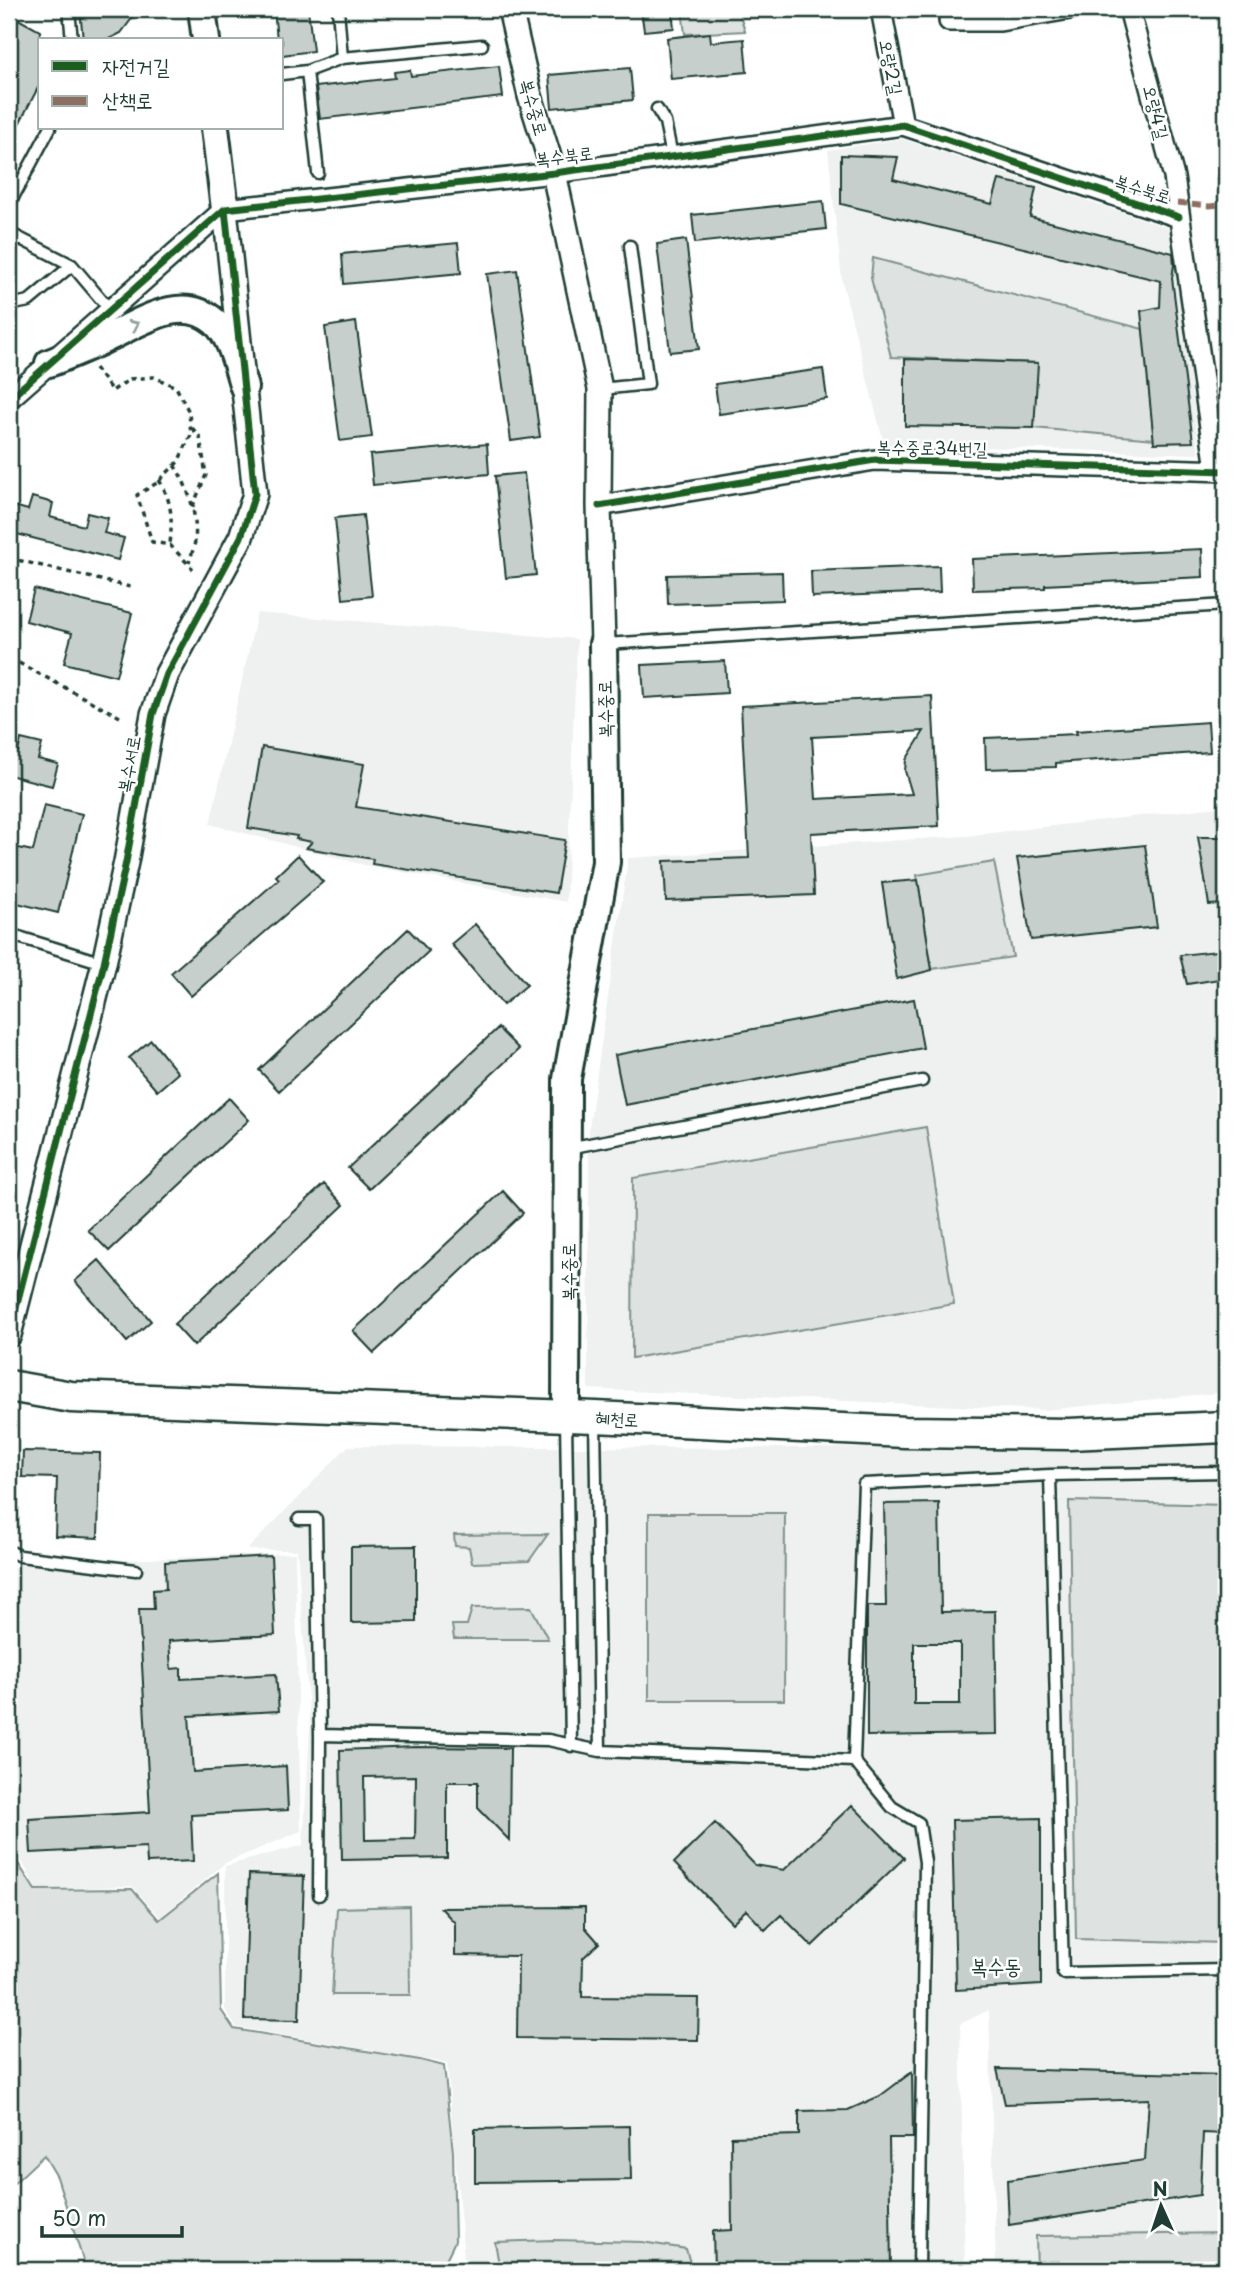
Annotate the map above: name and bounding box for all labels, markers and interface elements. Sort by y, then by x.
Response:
street label: 오량2길 [873,37,911,98]
legend [38,38,284,130]
text: 자전거길 [102,49,170,81]
street label: 복수중로 [514,75,556,139]
street label: 오량4길 [1137,82,1177,143]
text: 산책로 [102,83,153,115]
street label: 복수북로 [534,138,594,172]
street label: 복수북로 [1111,166,1175,210]
one-way arrow [127,320,139,334]
street label: 복수중로34번길 [876,433,988,461]
street label: 복수중로 [590,680,618,738]
street label: 복수서로 [110,733,146,795]
street label: 복수중로 [554,1243,581,1301]
street label: 혜천로 [595,1403,639,1433]
district label: 복수동 [971,1949,1021,1981]
north arrow [1126,2170,1196,2240]
text: N [1152,2174,1168,2202]
scale bar [42,2195,182,2239]
text: 50 m [52,2201,106,2233]

